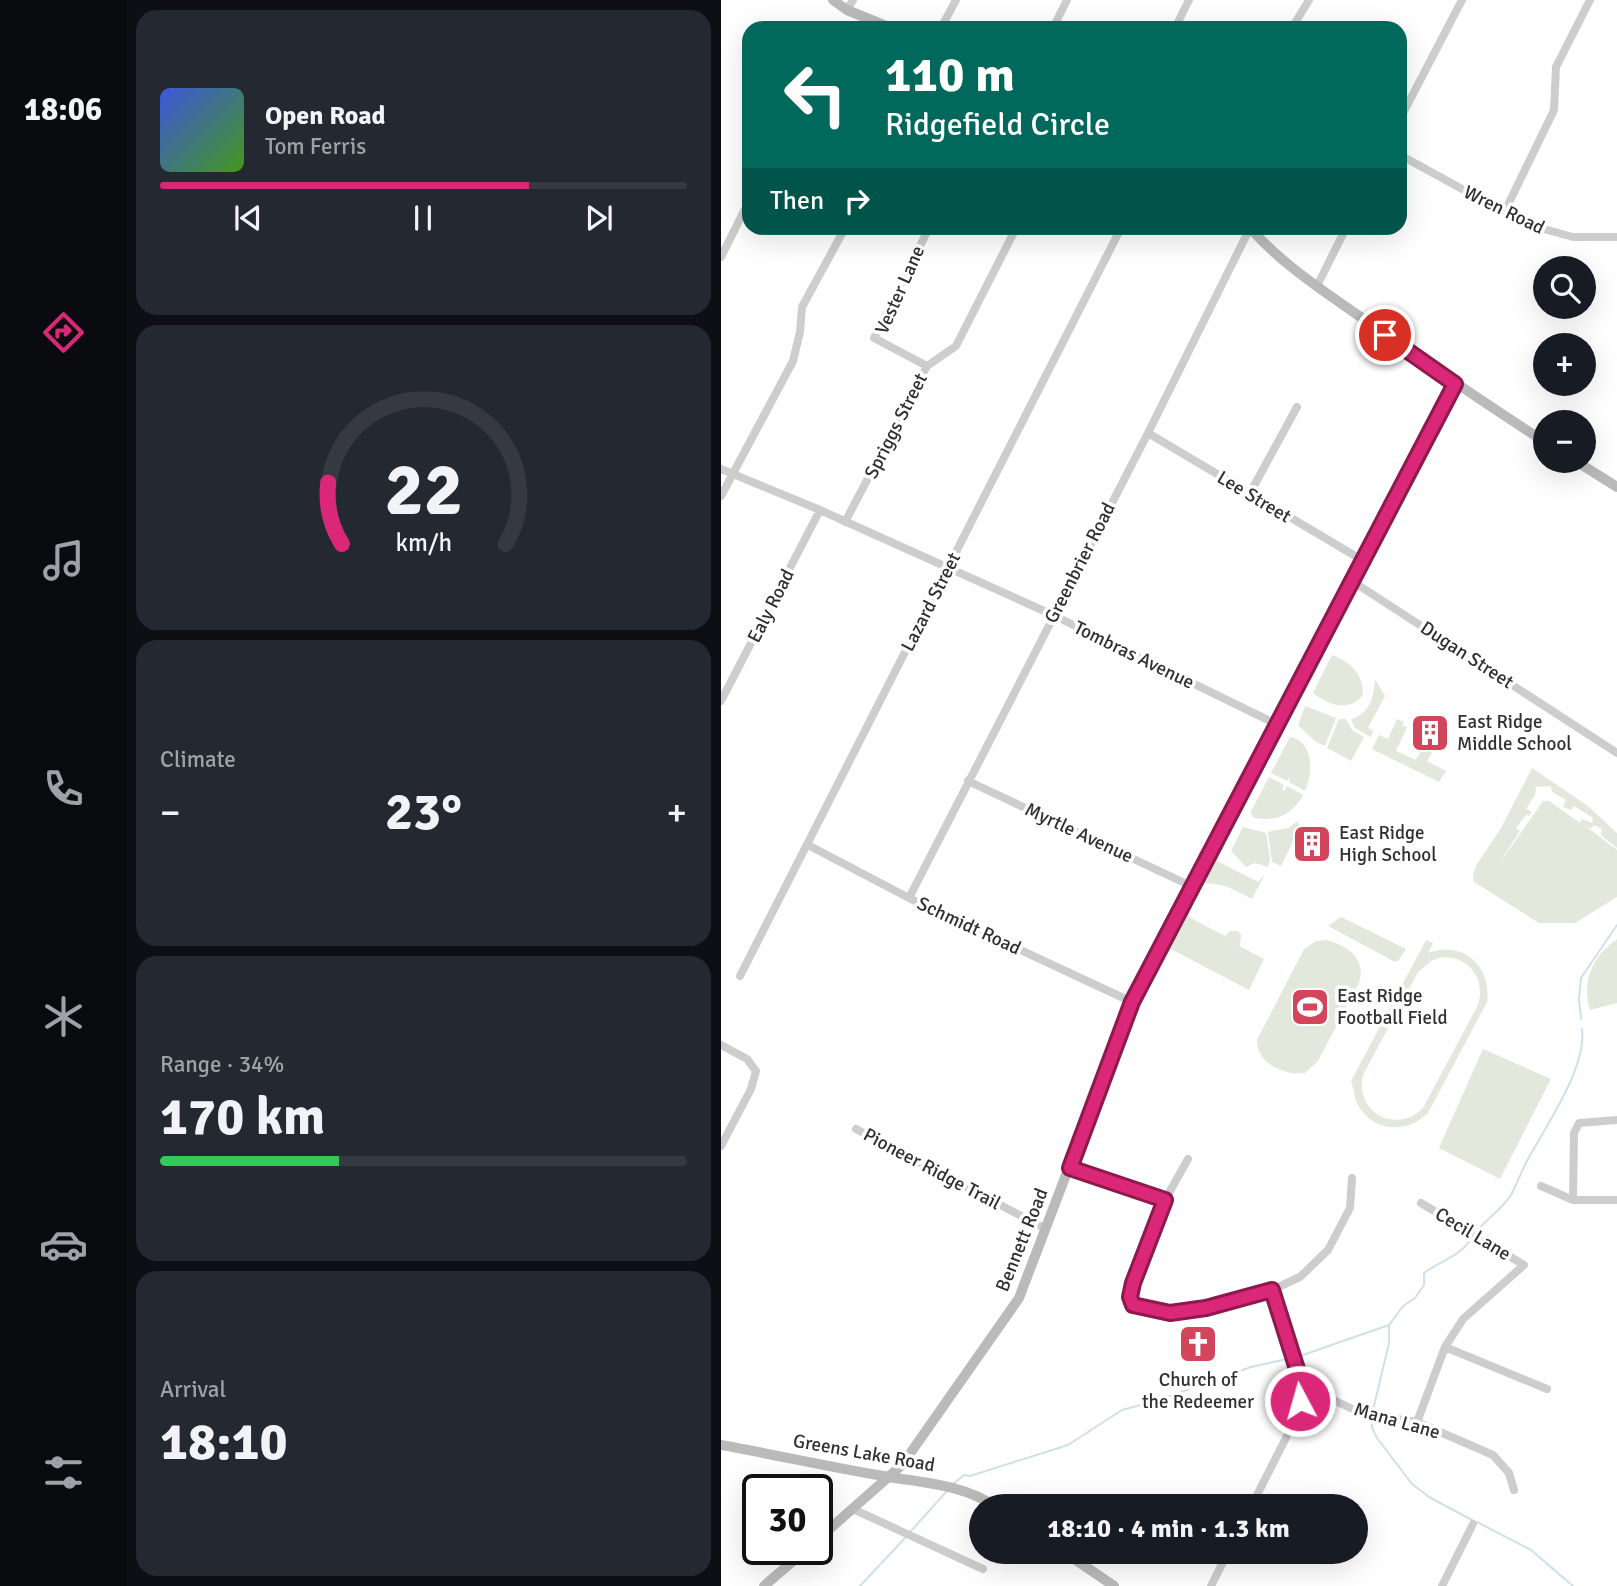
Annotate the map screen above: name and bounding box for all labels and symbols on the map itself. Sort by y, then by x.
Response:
street label: Wren Road [1460,180,1548,240]
street label: Vester Lane [870,242,930,338]
pin [1355,305,1415,365]
street label: Spriggs Street [859,369,933,483]
street label: Lee Street [1213,466,1296,529]
street label: Greenbrier Road [1039,499,1121,627]
street label: Lazard Street [896,548,966,656]
street label: Ealy Road [742,565,800,647]
street label: Tombras Avenue [1070,615,1198,695]
street label: Dugan Street [1416,616,1518,694]
place label: East Ridge Middle School [1457,710,1572,756]
building icon: East Ridge Middle School [1409,712,1451,754]
street label: Myrtle Avenue [1021,797,1137,869]
place label: East Ridge High School [1339,821,1437,867]
building icon: East Ridge High School [1291,823,1333,865]
street label: Schmidt Road [913,892,1025,960]
place label: East Ridge Football Field [1337,984,1448,1030]
sports icon: East Ridge Football Field [1289,986,1331,1028]
street label: Pioneer Ridge Trail [859,1123,1005,1215]
street label: Bennett Road [990,1185,1054,1295]
street label: Cecil Lane [1431,1202,1515,1266]
church icon: Church of the Redeemer [1177,1323,1219,1365]
position arrow [1263,1364,1337,1438]
place label: Church of the Redeemer [1142,1368,1254,1414]
street label: Mana Lane [1351,1397,1443,1445]
street label: Greens Lake Road [791,1429,937,1477]
speed limit sign: 30 [742,1474,833,1565]

